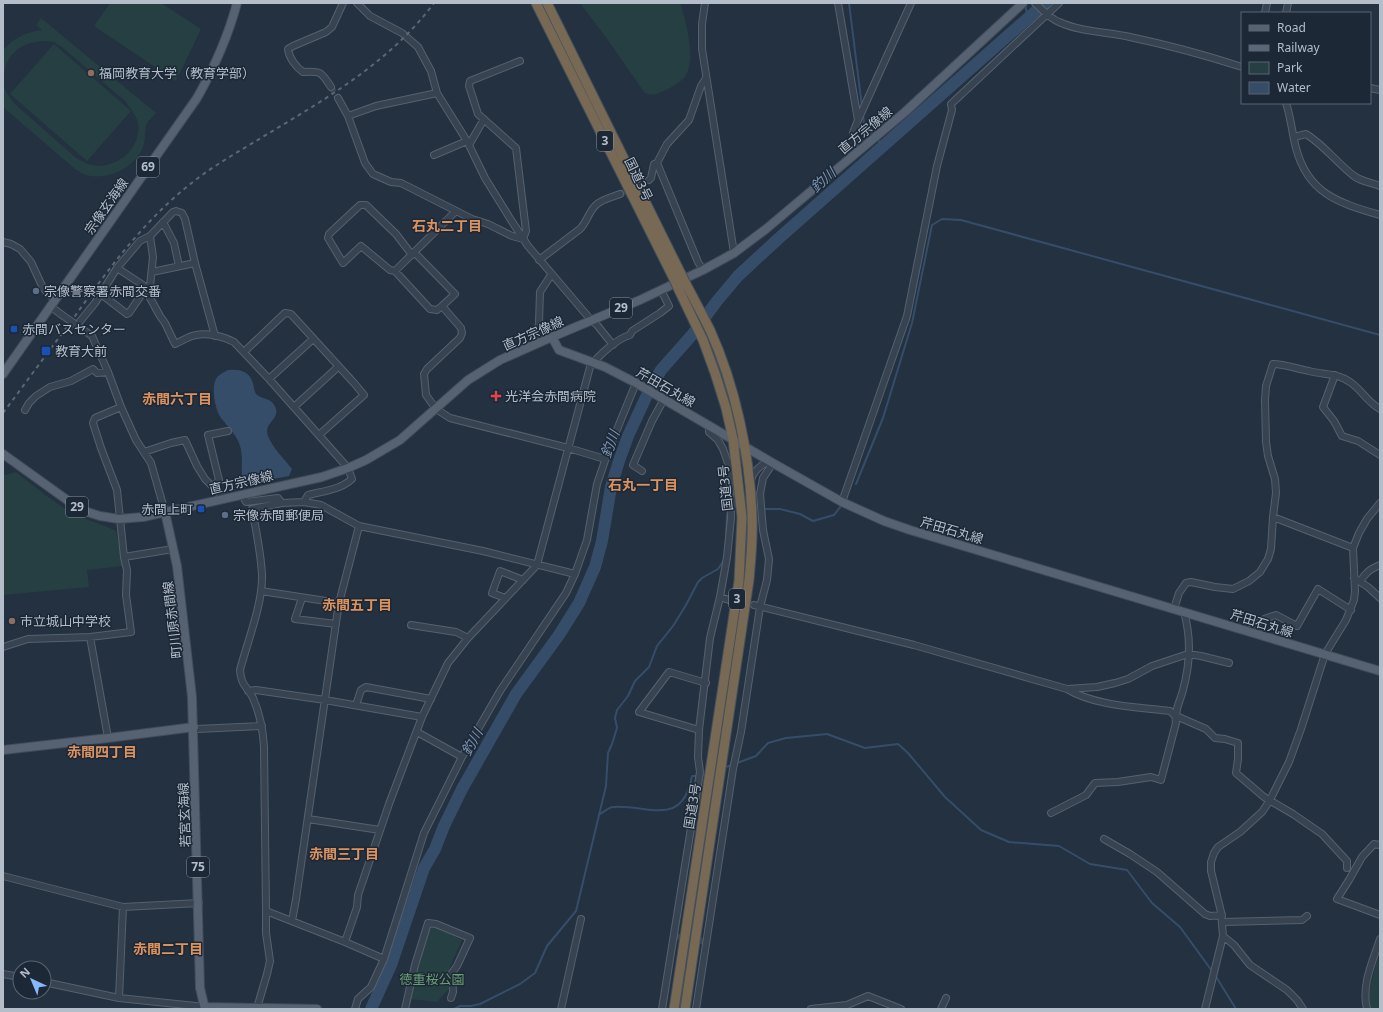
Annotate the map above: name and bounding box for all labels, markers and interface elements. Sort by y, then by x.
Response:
legend [1241,12,1371,104]
text: Road [1277,19,1306,36]
text: Railway [1277,39,1321,56]
text: Park [1277,59,1303,76]
place label: 福岡教育大学（教育学部） [99,64,255,82]
marker: 福岡教育大学（教育学部） [86,68,96,78]
text: Water [1277,79,1311,96]
street label: 直方宗像線 [834,102,896,158]
road number: 3 [597,131,613,151]
street label: 国道3号 [621,154,657,204]
road number: 69 [137,157,159,177]
water label: 釣川 [806,162,841,196]
street label: 宗像玄海線 [80,174,132,238]
district label: 石丸二丁目 [412,216,482,235]
place label: 宗像警察署赤間交番 [44,282,161,300]
marker: 宗像警察署赤間交番 [31,286,41,296]
road number: 29 [610,298,632,318]
street label: 直方宗像線 [500,312,566,354]
place label: 赤間バスセンター [22,320,126,338]
marker: 赤間バスセンター [9,324,19,334]
place label: 教育大前 [55,342,107,360]
marker: 教育大前 [40,345,52,357]
street label: 芹田石丸線 [633,363,699,411]
place label: 光洋会赤間病院 [505,387,596,405]
district label: 赤間六丁目 [142,389,212,408]
marker: 光洋会赤間病院 [490,390,502,402]
water label: 釣川 [596,426,624,460]
street label: 国道3号 [714,464,736,512]
street label: 直方宗像線 [207,466,275,498]
district label: 石丸一丁目 [608,475,678,494]
road number: 29 [66,497,88,517]
place label: 赤間上町 [141,500,193,518]
marker: 赤間上町 [196,504,206,514]
place label: 宗像赤間郵便局 [233,506,324,524]
marker: 宗像赤間郵便局 [220,510,230,520]
street label: 芹田石丸線 [918,512,986,548]
street label: 町川原赤間線 [158,580,186,660]
road number: 3 [729,589,745,609]
district label: 赤間五丁目 [322,595,392,614]
street label: 芹田石丸線 [1228,605,1296,641]
place label: 市立城山中学校 [20,612,111,630]
marker: 市立城山中学校 [7,616,17,626]
water label: 釣川 [456,723,488,759]
district label: 赤間四丁目 [67,742,137,761]
street label: 若宮玄海線 [174,782,194,848]
street label: 国道3号 [679,782,705,830]
district label: 赤間三丁目 [309,844,379,863]
road number: 75 [187,857,209,877]
district label: 赤間二丁目 [133,939,203,958]
north arrow [12,960,52,1000]
text: N [16,964,33,981]
park label: 徳重桜公園 [399,970,465,988]

